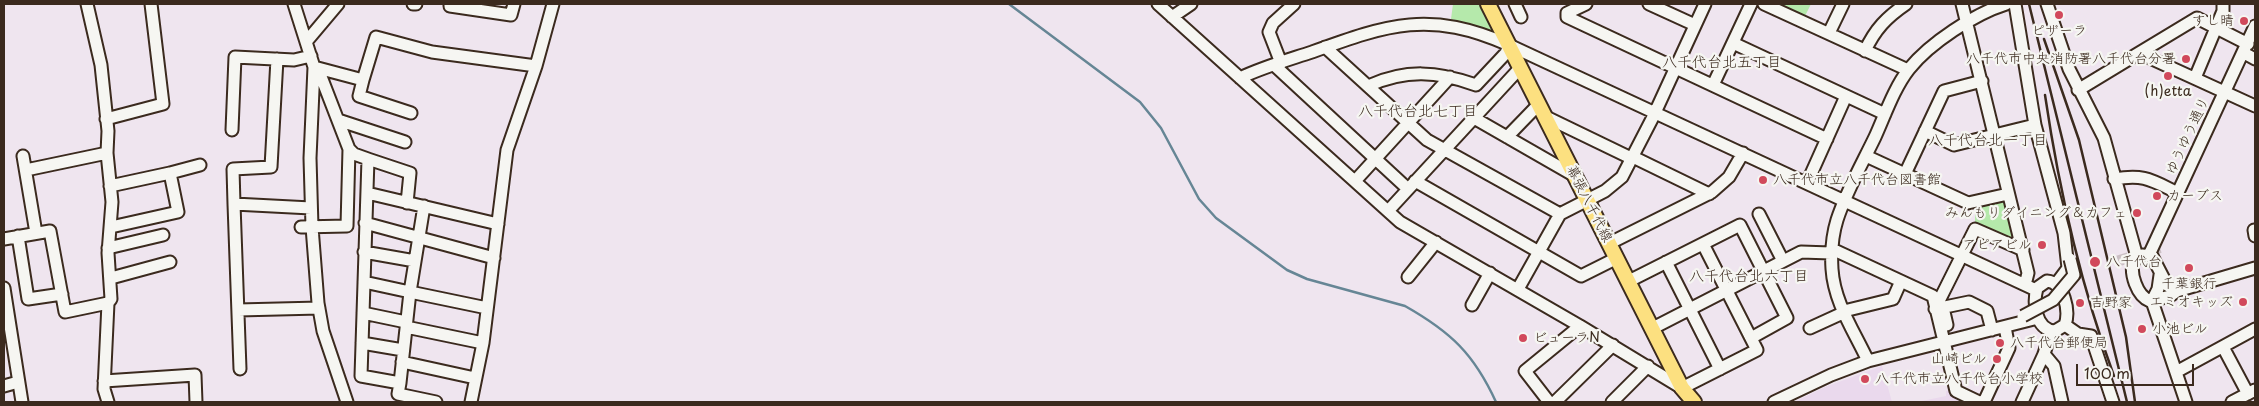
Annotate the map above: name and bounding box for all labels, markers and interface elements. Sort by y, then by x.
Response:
marker: ピザーラ [2053,9,2065,21]
place label: すし晴 [2192,13,2234,29]
marker: すし晴 [2238,15,2250,27]
place label: ピザーラ [2031,23,2087,39]
place label: 八千代市中央消防署八千代台分署 [1966,51,2176,67]
marker: 八千代市中央消防署八千代台分署 [2180,53,2192,65]
district label: 八千代台北五丁目 [1662,54,1782,72]
marker: (h)etta [2162,70,2174,82]
place label: (h)etta [2145,84,2191,100]
street label: ゆうゆう通り [2163,94,2213,178]
district label: 八千代台北七丁目 [1358,103,1478,121]
district label: 八千代台北一丁目 [1928,132,2048,150]
street label: 幕張八千代線 [1562,163,1616,245]
place label: 八千代市立八千代台図書館 [1773,172,1941,188]
marker: 八千代市立八千代台図書館 [1757,174,1769,186]
place label: カーブス [2167,188,2223,204]
marker: カーブス [2151,190,2163,202]
place label: みんもりダイニング＆カフェ [1945,205,2127,221]
marker: みんもりダイニング＆カフェ [2131,207,2143,219]
place label: アピアビル [1962,237,2032,253]
marker: アピアビル [2036,239,2048,251]
place label: 八千代台 [2106,254,2162,270]
marker: 八千代台 [2088,255,2102,269]
marker: 千葉銀行 [2183,262,2195,274]
district label: 八千代台北六丁目 [1689,268,1809,286]
place label: 千葉銀行 [2161,276,2217,292]
place label: エミオキッズ [2149,294,2233,310]
place label: 吉野家 [2090,295,2132,311]
marker: エミオキッズ [2237,296,2249,308]
marker: 吉野家 [2074,297,2086,309]
place label: 小池ビル [2152,321,2208,337]
marker: 小池ビル [2136,323,2148,335]
place label: ビューラN [1533,330,1600,346]
marker: ビューラN [1517,332,1529,344]
place label: 八千代台郵便局 [2010,335,2108,351]
marker: 八千代台郵便局 [1994,337,2006,349]
place label: 山崎ビル [1931,351,1987,367]
marker: 山崎ビル [1991,353,2003,365]
scale bar [2079,354,2196,386]
text: 100 m [2084,361,2130,384]
place label: 八千代市立八千代台小学校 [1875,371,2043,387]
marker: 八千代市立八千代台小学校 [1859,373,1871,385]

